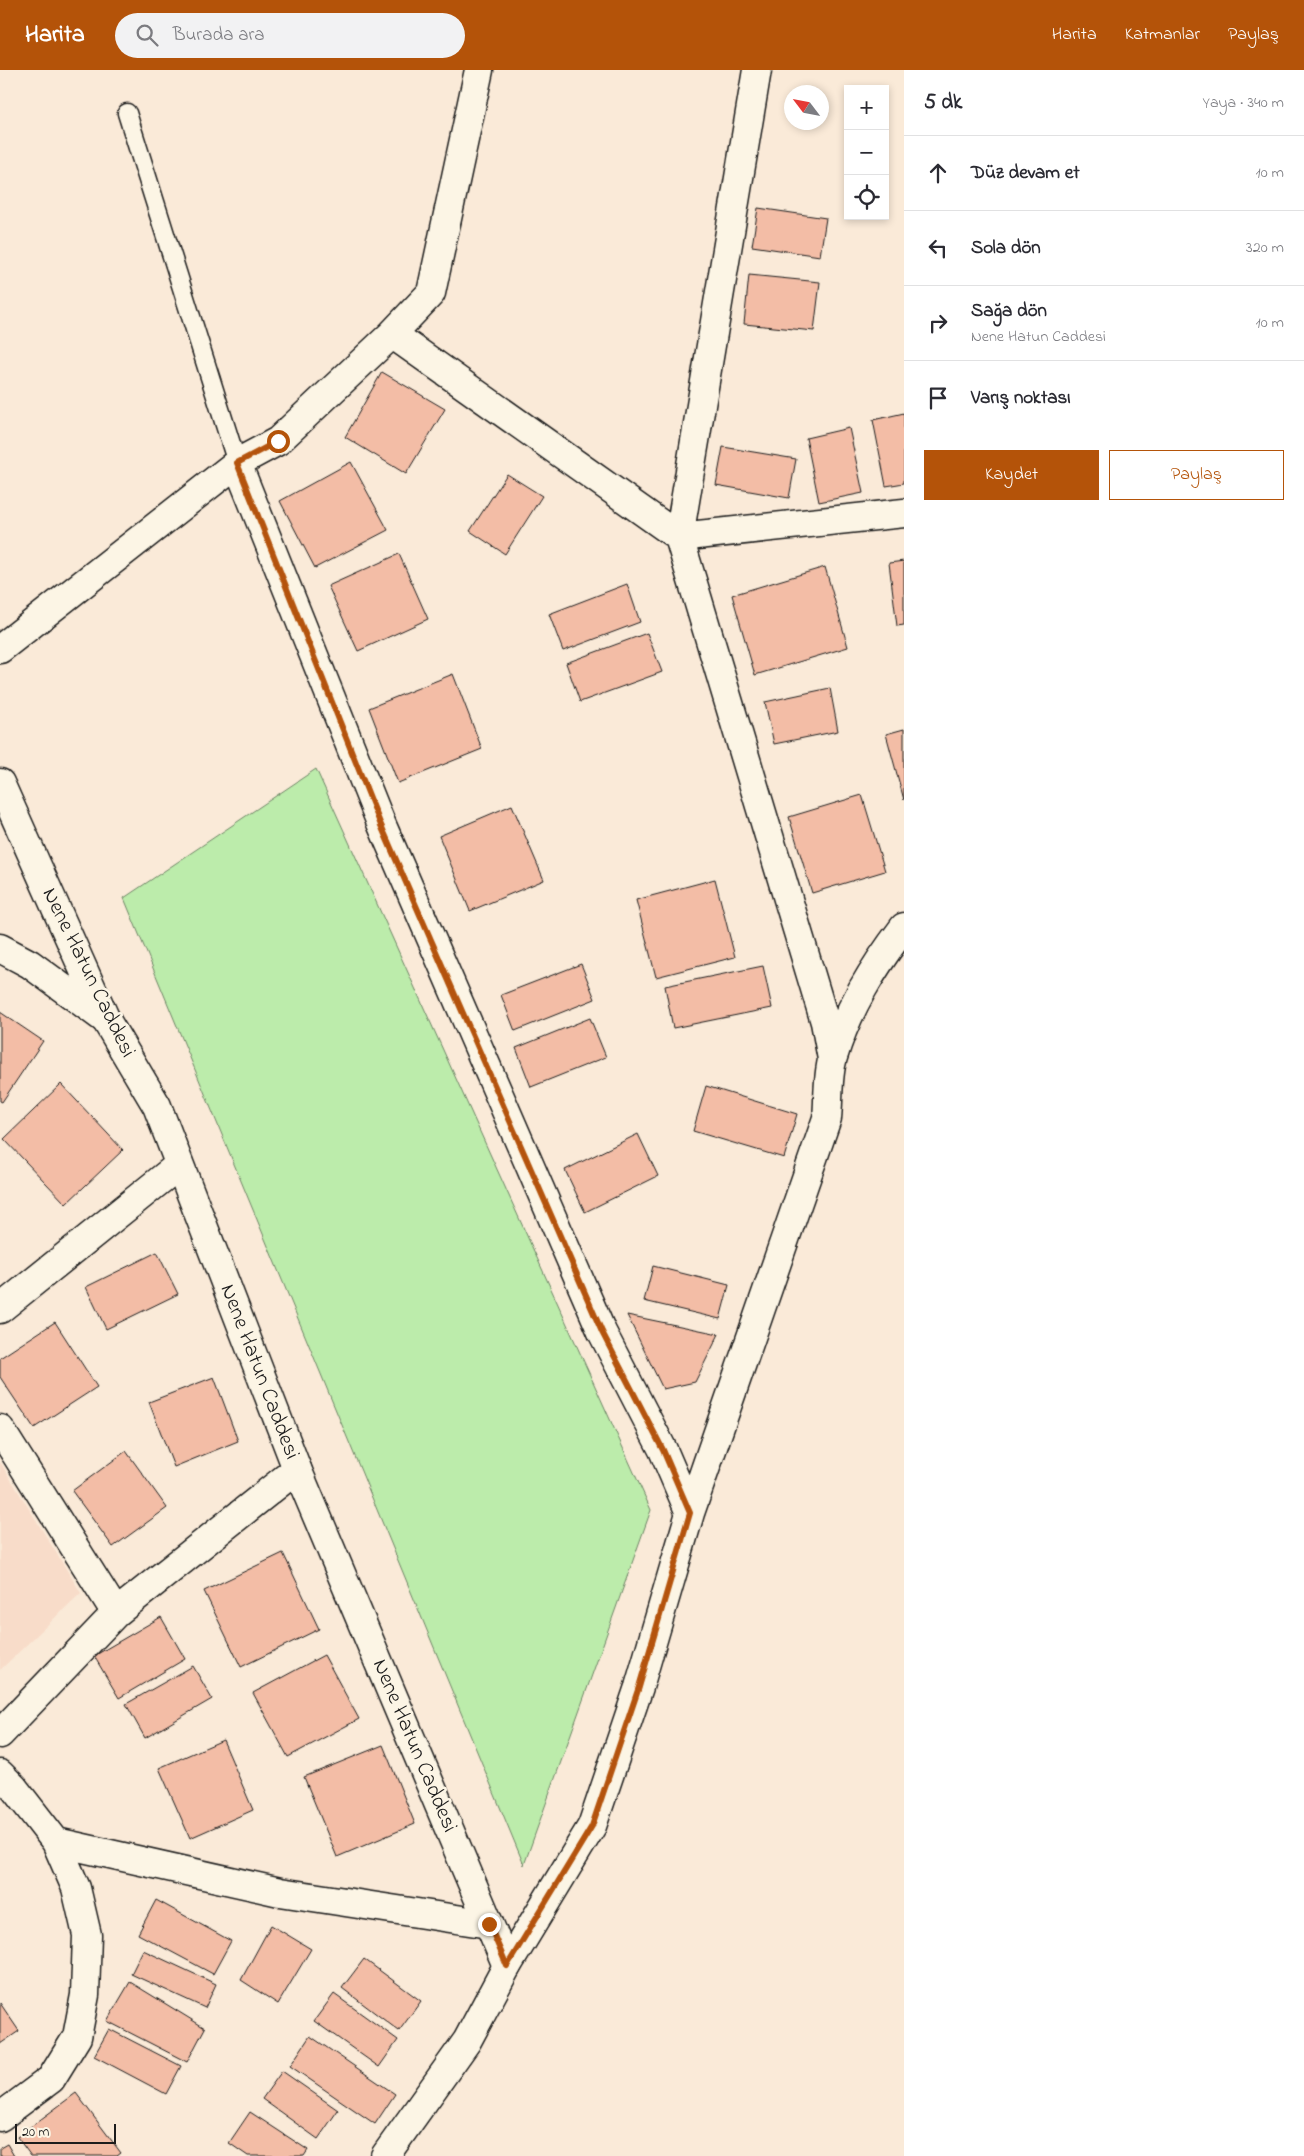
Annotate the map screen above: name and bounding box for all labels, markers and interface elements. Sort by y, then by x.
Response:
search box [115,13,465,58]
text: Harita [25,18,85,53]
icon: search [133,21,161,49]
text: Burada ara [173,22,265,49]
text: Harita [1052,22,1097,48]
text: Katmanlar [1125,22,1200,48]
text: Paylaş [1228,22,1279,48]
north arrow [784,85,829,130]
map controls [844,85,889,220]
button: + [844,85,889,130]
text: 5 dk [924,88,962,118]
text: Yaya · 340 m [1203,91,1284,115]
button: − [844,130,889,175]
icon: ahead [924,159,952,187]
text: Düz devam et [971,160,1080,187]
text: 10 m [1256,161,1284,185]
button: locate [844,175,889,220]
icon: left [924,234,952,262]
text: Sola dön [971,235,1041,262]
text: 320 m [1246,236,1284,260]
text: Sağa dön [971,298,1047,325]
icon: right [924,309,952,337]
text: 10 m [1256,311,1284,335]
text: Nene Hatun Caddesi [971,325,1106,349]
icon: arrive [924,384,952,412]
text: Varış noktası [971,385,1071,412]
route start [267,430,290,453]
button: Kaydet [924,450,1099,500]
button: Paylaş [1109,450,1284,500]
street label: Nene Hatun Caddesi [33,883,143,1063]
street label: Nene Hatun Caddesi [211,1280,307,1464]
street label: Nene Hatun Caddesi [363,1654,465,1838]
route end [478,1913,501,1936]
scale bar [15,2121,116,2144]
text: 20 m [22,2122,49,2143]

